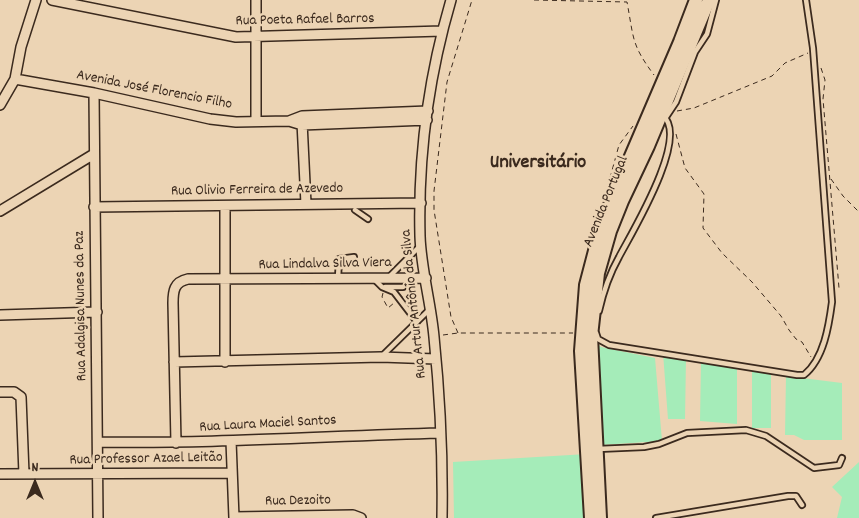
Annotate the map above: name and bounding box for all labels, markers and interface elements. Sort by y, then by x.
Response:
street label: Rua Poeta Rafael Barros [235,11,375,31]
street label: Avenida José Florencio Filho [75,67,233,115]
district label: Universitário [490,152,586,176]
street label: Avenida Portugal [581,154,633,250]
street label: Rua Olivio Ferreira de Azevedo [171,180,343,202]
street label: Rua Artur Antônio da Silva [398,229,432,379]
street label: Rua Adalgisa Nunes da Paz [72,231,92,381]
street label: Rua Lindalva Silva Viera [258,255,392,275]
street label: Rua Laura Maciel Santos [199,412,337,438]
street label: Rua Professor Azael Leitão [69,450,223,470]
north arrow [10,458,60,508]
text: N [32,458,38,478]
street label: Rua Dezoito [265,492,331,512]

